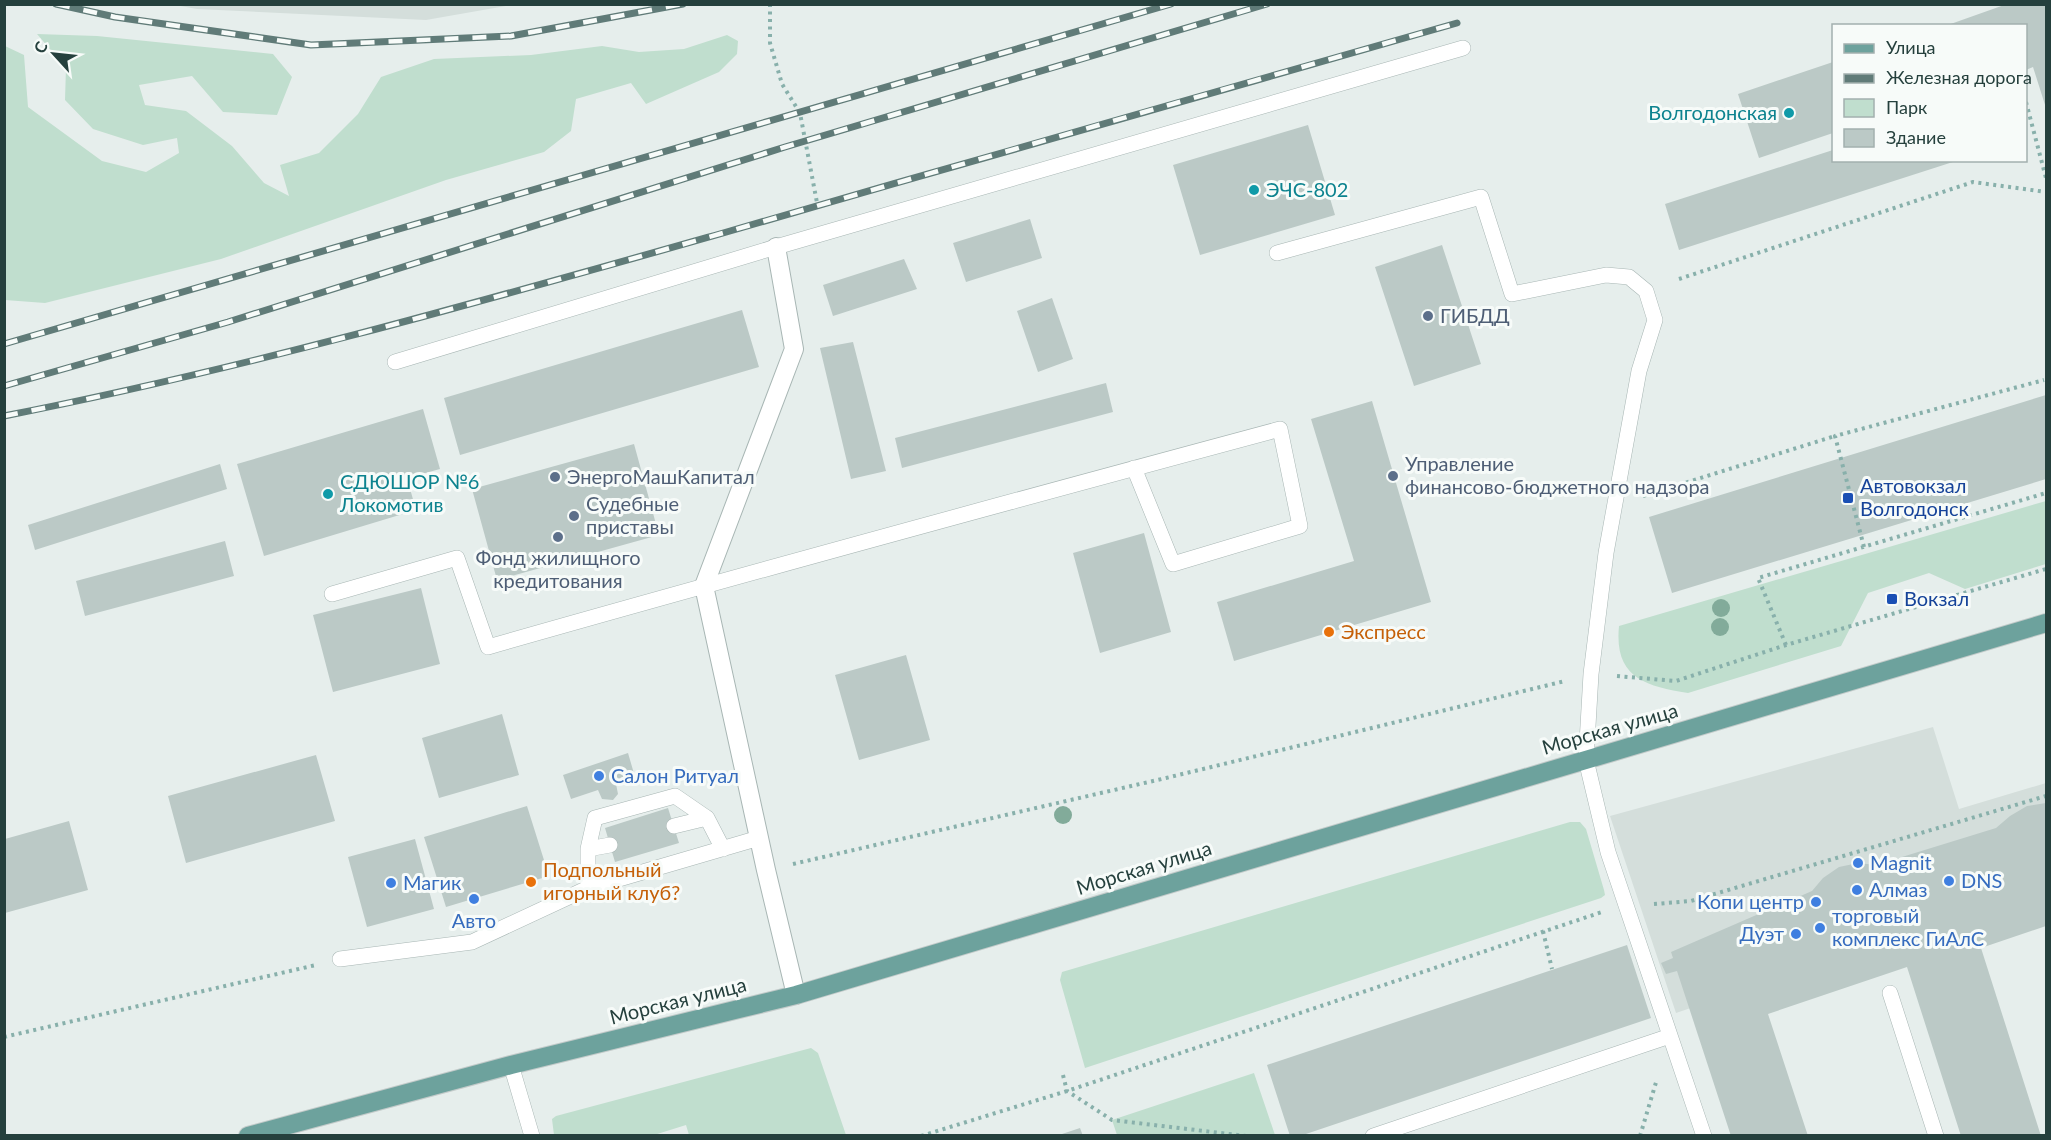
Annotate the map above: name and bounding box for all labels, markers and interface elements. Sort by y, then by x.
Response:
north arrow [24,24,84,84]
legend [1832,24,2027,162]
text: Улица [1886,36,1936,58]
text: С [29,38,51,56]
text: Железная дорога [1886,66,2032,88]
text: Парк [1886,96,1928,118]
place label: Волгодонская [1648,100,1777,124]
marker: Волгодонская [1782,106,1796,120]
text: Здание [1886,126,1946,148]
place label: ЭЧС-802 [1266,177,1348,201]
marker: ЭЧС-802 [1247,183,1261,197]
place label: ГИБДД [1440,303,1510,327]
marker: ГИБДД [1421,309,1435,323]
place label: Управление финансово-бюджетного надзора [1405,451,1710,498]
place label: ЭнергоМашКапитал [567,464,755,488]
place label: СДЮШОР №6 Локомотив [339,469,479,516]
marker: Управление финансово-бюджетного надзора [1386,469,1400,483]
marker: ЭнергоМашКапитал [548,470,562,484]
place label: Автовокзал Волгодонск [1860,473,1970,520]
marker: СДЮШОР №6 Локомотив [321,487,335,501]
place label: Судебные приставы [586,491,679,538]
marker: Автовокзал Волгодонск [1841,491,1855,505]
marker: Судебные приставы [567,509,581,523]
marker: Фонд жилищного кредитования [551,530,565,544]
place label: Фонд жилищного кредитования [475,545,641,592]
place label: Вокзал [1904,586,1969,610]
marker: Вокзал [1885,592,1899,606]
place label: Экспресс [1341,619,1426,643]
marker: Экспресс [1322,625,1336,639]
street label: Морская улица [1539,697,1680,759]
place label: Салон Ритуал [611,763,739,787]
marker: Салон Ритуал [592,769,606,783]
street label: Морская улица [1073,835,1214,899]
place label: Magnit [1870,850,1932,874]
marker: Magnit [1851,856,1865,870]
place label: Подпольный игорный клуб? [543,857,680,904]
place label: DNS [1961,868,2002,892]
place label: Магик [403,870,462,894]
marker: DNS [1942,874,1956,888]
marker: Подпольный игорный клуб? [524,875,538,889]
marker: Магик [384,876,398,890]
place label: Алмаз [1869,877,1927,901]
marker: Алмаз [1850,883,1864,897]
place label: Копи центр [1697,889,1804,913]
marker: Авто [467,892,481,906]
marker: Копи центр [1809,895,1823,909]
place label: торговый комплекс ГиАлС [1832,903,1984,950]
place label: Авто [452,908,496,932]
place label: Дуэт [1740,921,1784,945]
marker: торговый комплекс ГиАлС [1813,921,1827,935]
marker: Дуэт [1789,927,1803,941]
street label: Морская улица [607,971,749,1029]

